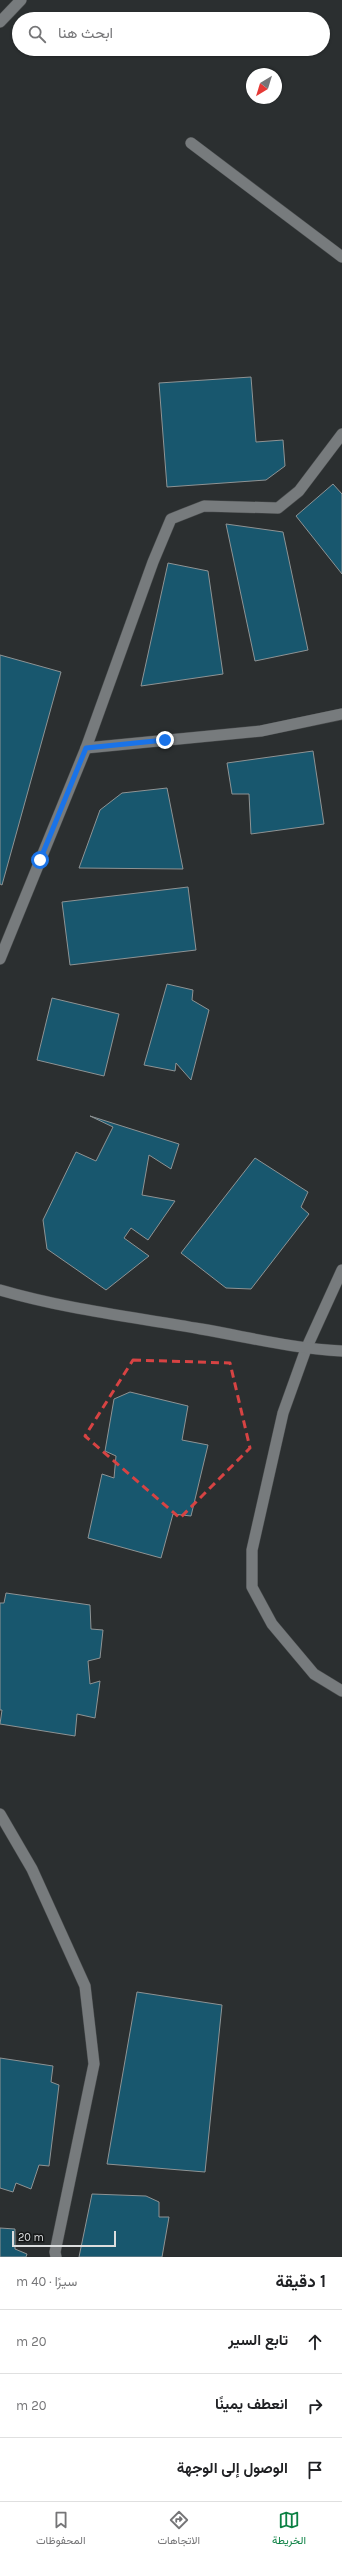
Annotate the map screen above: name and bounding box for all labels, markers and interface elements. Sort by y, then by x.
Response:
search box [12,12,330,56]
icon: search [26,23,48,45]
text: ابحث هنا [58,24,113,42]
north arrow [246,68,282,104]
route end [156,731,174,749]
route start [31,851,49,869]
scale bar [12,2229,116,2248]
text: 20 m [18,2231,44,2244]
text: 1 دقيقة [276,2271,326,2291]
text: سيرًا · 40 m [16,2274,77,2289]
text: تابع السير [228,2331,288,2349]
icon: ahead [304,2331,326,2353]
text: 20 m [16,2334,47,2349]
text: انعطف يمينًا [215,2395,288,2413]
icon: right [304,2395,326,2417]
text: 20 m [16,2398,47,2413]
text: الوصول إلى الوجهة [177,2459,288,2477]
icon: arrive [304,2459,326,2481]
tab: المحفوظات [36,2509,86,2550]
tab: الاتجاهات [157,2509,200,2550]
tab: الخريطة [272,2509,306,2550]

